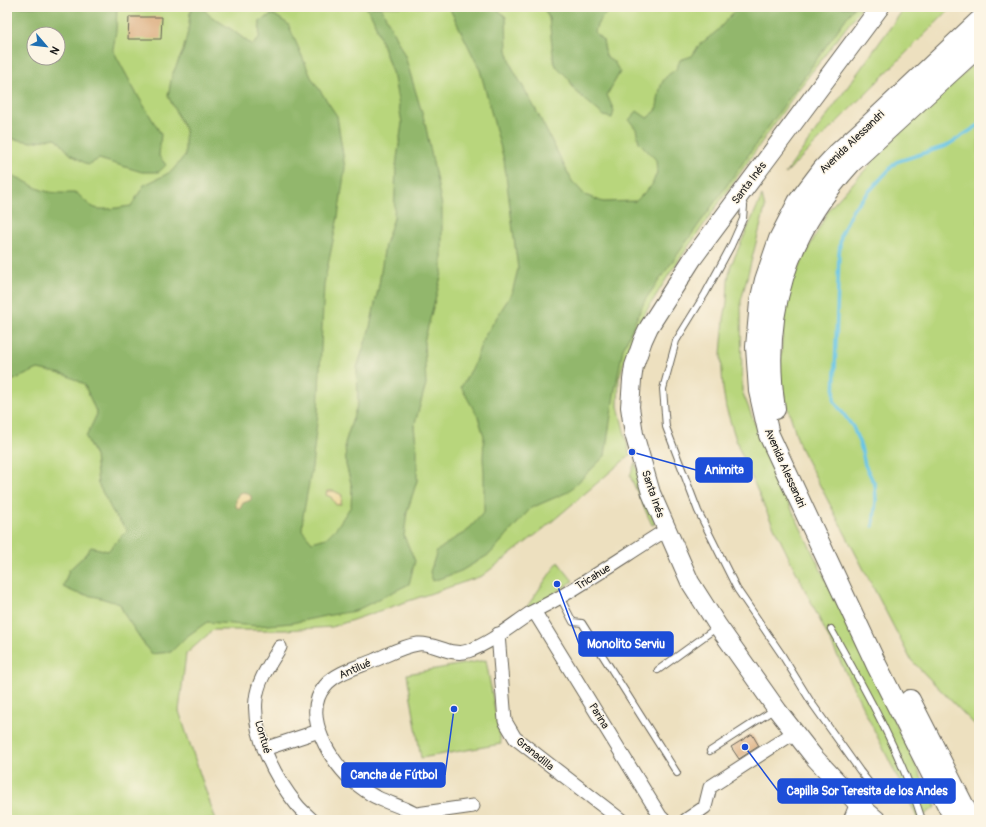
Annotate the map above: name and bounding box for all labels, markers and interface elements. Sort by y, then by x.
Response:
north arrow [26,26,66,66]
text: N [47,44,62,57]
street label: Avenida Alessandri [817,108,887,176]
street label: Santa Inés [729,159,769,207]
street label: Avenida Alessandri [762,427,808,510]
callout: Animita [696,458,752,482]
text: Animita [704,463,744,478]
street label: Santa Inés [639,469,667,520]
street label: Tricahue [573,561,613,593]
callout: Monolito Serviu [579,632,673,656]
text: Monolito Serviu [587,637,665,652]
street label: Antilué [337,656,373,682]
street label: Parina [586,701,612,731]
street label: Lontué [252,719,274,755]
street label: Granadilla [513,735,557,773]
callout: Cancha de Fútbol [342,763,445,787]
text: Cancha de Fútbol [350,768,438,783]
callout: Capilla Sor Teresita de los Andes [778,779,955,803]
text: Capilla Sor Teresita de los Andes [787,784,948,799]

